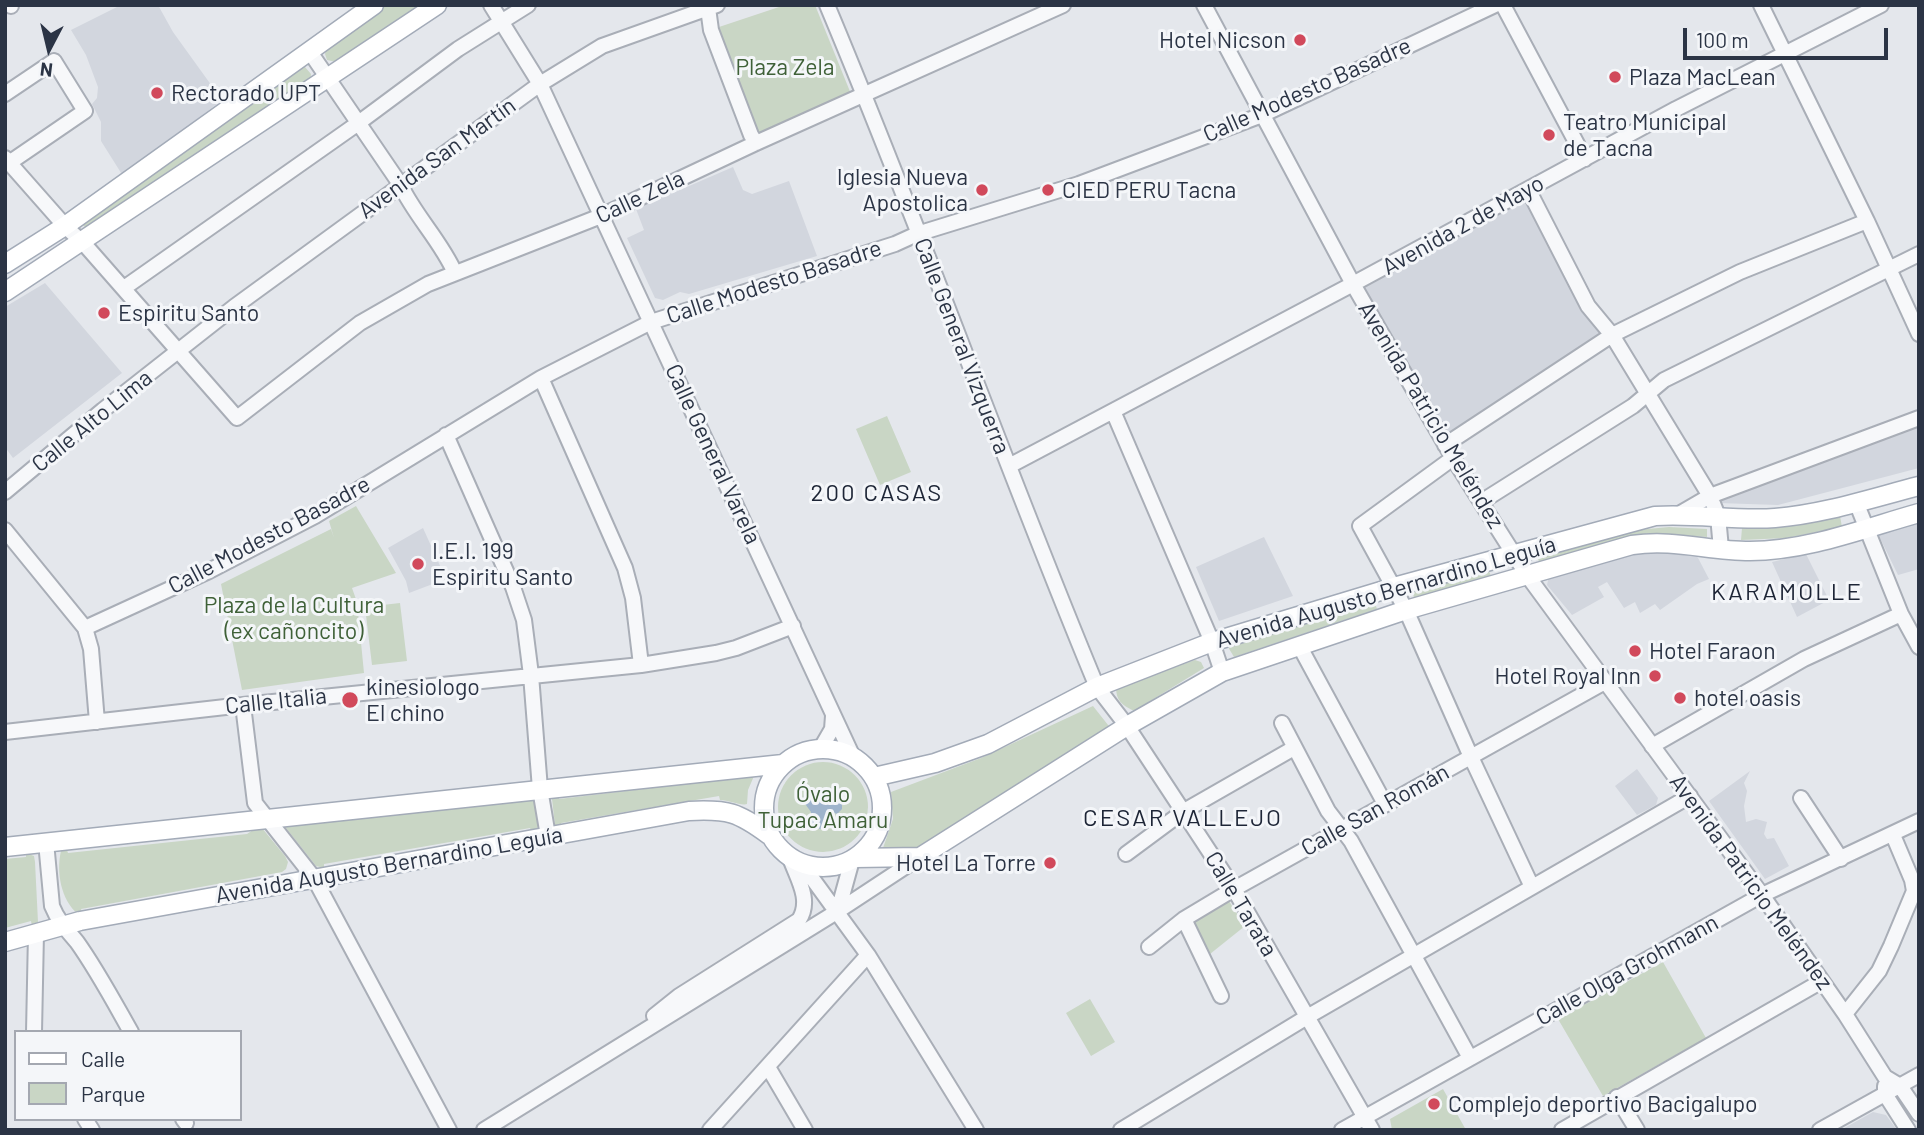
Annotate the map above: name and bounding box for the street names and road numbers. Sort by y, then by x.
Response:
street label: Calle Modesto Basadre [1199,32,1415,148]
street label: Avenida San Martín [353,92,521,224]
street label: Calle Zela [591,164,689,230]
street label: Avenida 2 de Mayo [1377,169,1549,281]
street label: Calle Modesto Basadre [663,234,885,330]
street label: Calle General Vizquerra [908,234,1016,458]
street label: Avenida Patricio Meléndez [1352,297,1510,533]
street label: Calle General Varela [659,360,767,548]
street label: Calle Alto Lima [26,364,158,478]
street label: Calle Modesto Basadre [163,470,375,600]
street label: Avenida Augusto Bernardino Leguía [1213,530,1559,654]
street label: Calle Italia [224,682,328,720]
street label: Calle San Román [1296,758,1454,862]
street label: Avenida Patricio Meléndez [1664,769,1838,995]
street label: Avenida Augusto Bernardino Leguía [213,821,565,909]
street label: Calle Tarata [1199,846,1283,962]
street label: Calle Olga Grohmann [1531,908,1723,1032]

